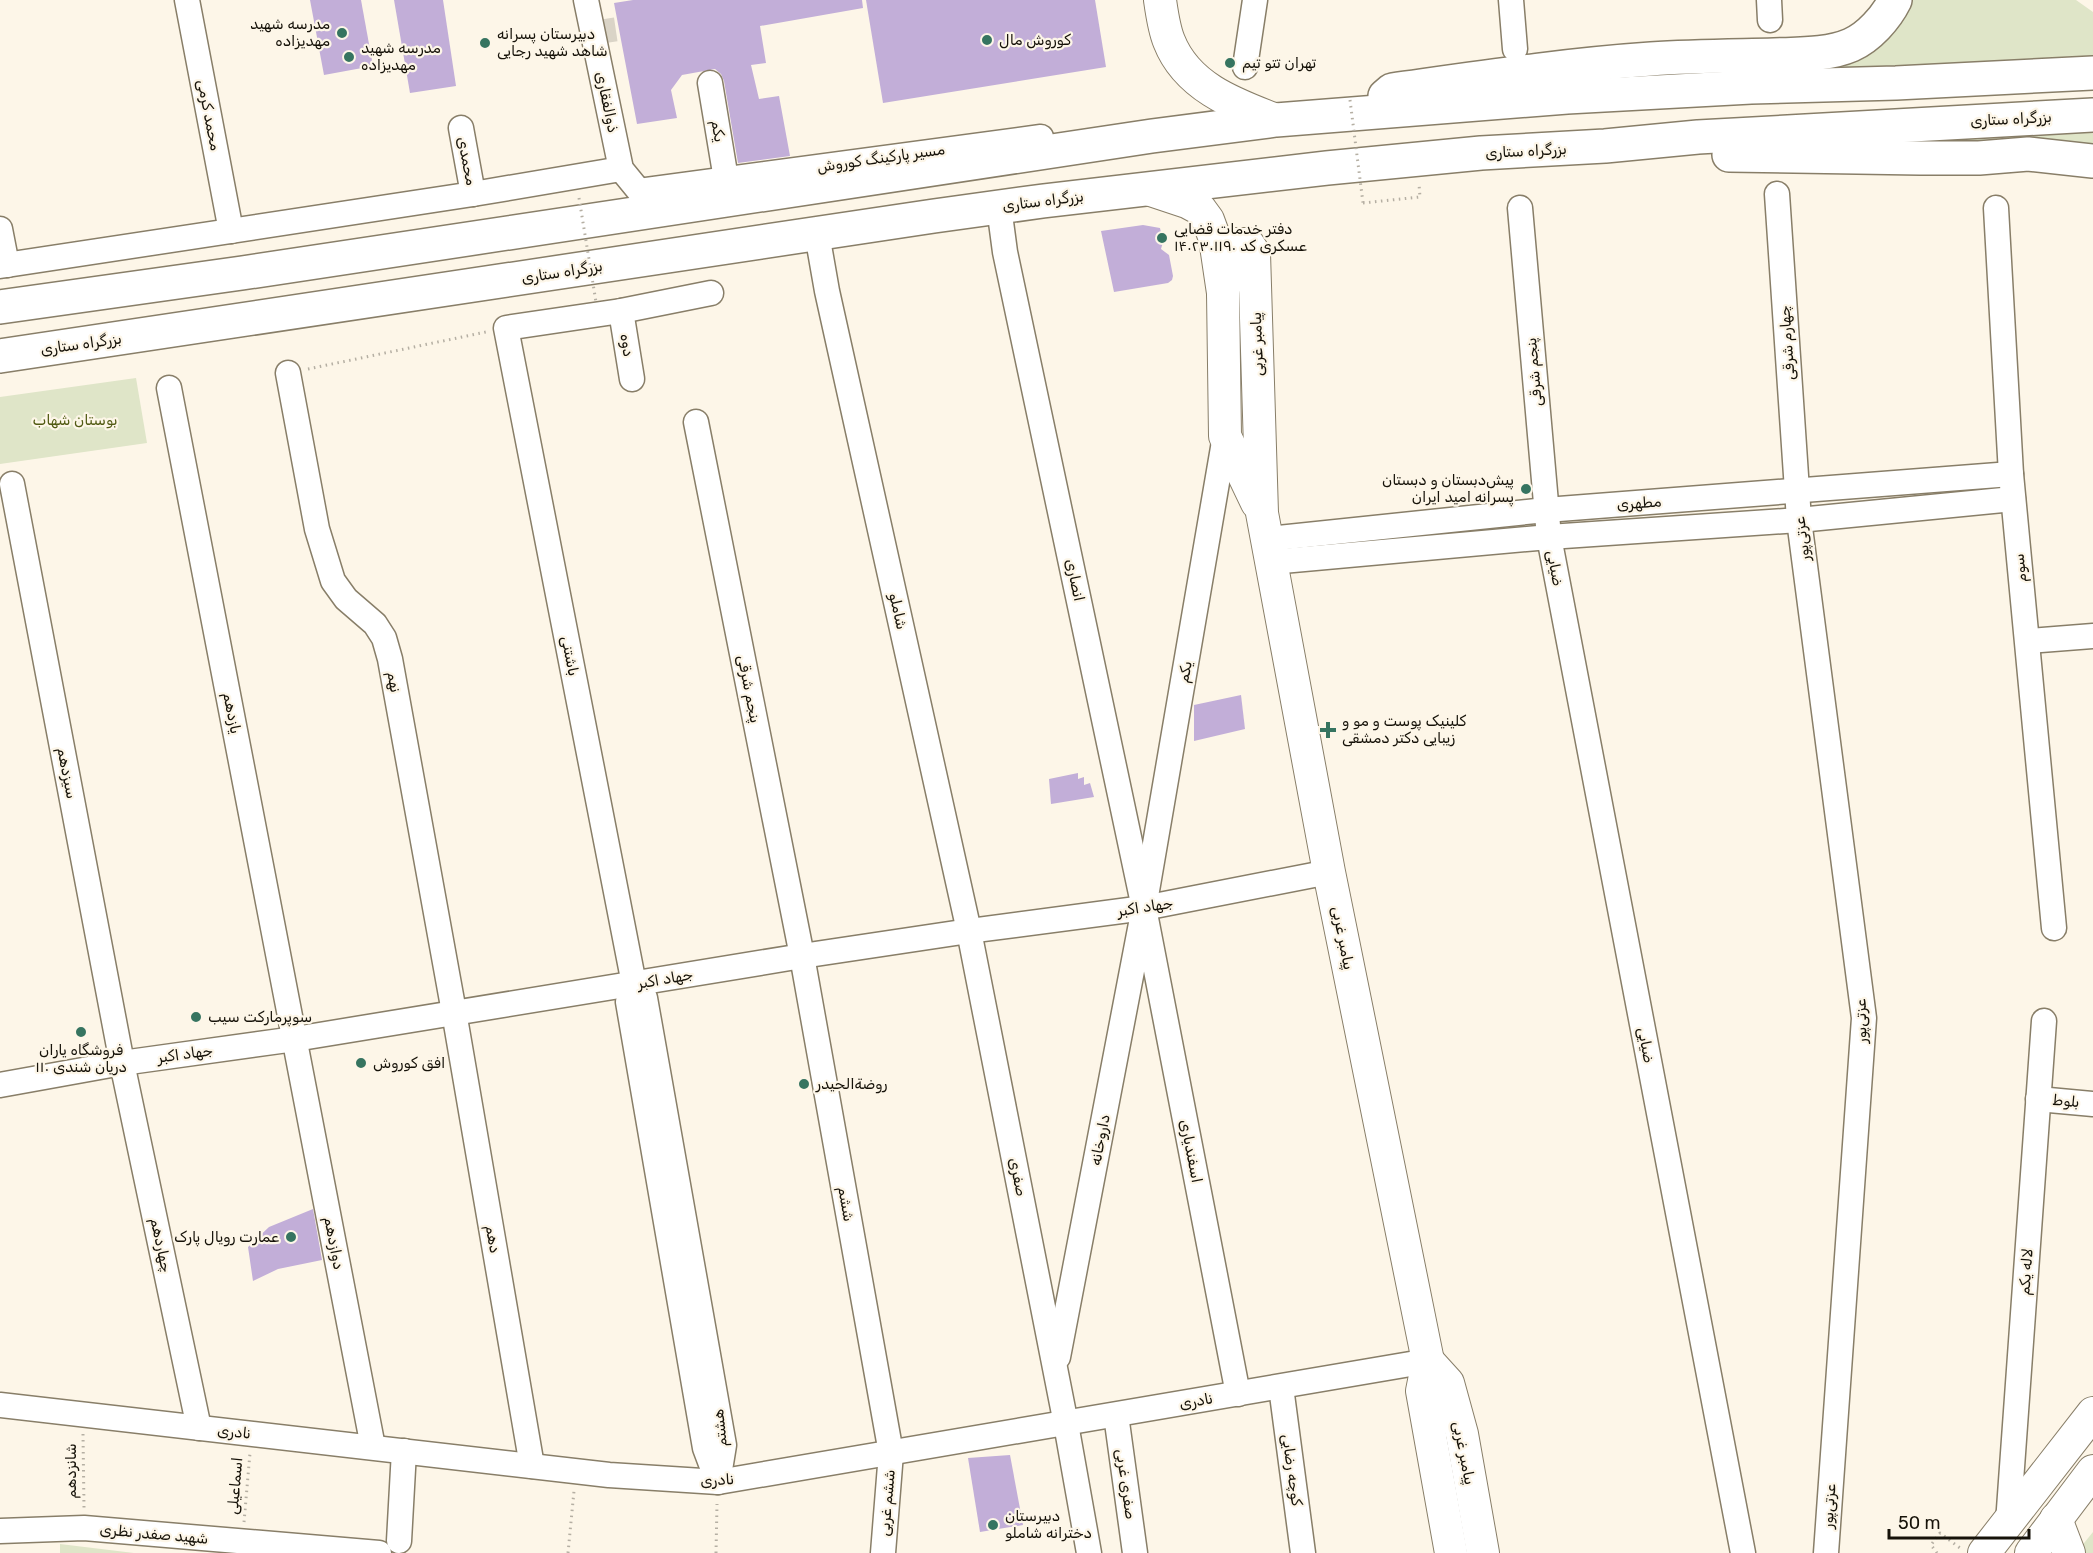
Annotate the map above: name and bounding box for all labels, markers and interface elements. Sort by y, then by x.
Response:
place label: مدرسه شهید مهدیزاده [250,15,330,50]
place label: دبیرستان پسرانه شاهد شهید رجایی [497,25,608,60]
marker: مدرسه شهید مهدیزاده [335,26,349,40]
place label: کوروش مال [999,31,1071,50]
marker: کوروش مال [980,33,994,47]
marker: دبیرستان پسرانه شاهد شهید رجایی [478,36,492,50]
place label: مدرسه شهيد مهديزاده [361,39,441,74]
marker: مدرسه شهيد مهديزاده [342,50,356,64]
place label: تهران تتو تیم [1242,54,1316,73]
marker: تهران تتو تیم [1223,56,1237,70]
street label: ذوالفقاری [591,70,622,134]
street label: محمد کرمی [193,78,225,152]
street label: بزرگراه ستاری [1970,108,2052,130]
street label: یکم [706,119,729,144]
street label: محمدی [453,135,481,187]
street label: مسیر پارکینگ کوروش [816,140,946,177]
street label: بزرگراه ستاری [1485,140,1567,162]
street label: بزرگراه ستاری [1001,187,1085,215]
place label: دفتر خدمات قضایی عسکری کد ۱۴۰۲۳۰۱۱۹۰ [1174,220,1307,255]
marker: دفتر خدمات قضایی عسکری کد ۱۴۰۲۳۰۱۱۹۰ [1155,231,1169,245]
street label: بزرگراه ستاری [520,257,604,287]
street label: چهارم شرقی [1775,305,1800,381]
street label: پیامبر غربی [1247,311,1268,376]
street label: بزرگراه ستاری [39,329,123,359]
street label: دوه [615,332,638,358]
street label: پنجم شرقی [1522,337,1547,407]
park label: بوستان شهاب [33,411,117,429]
place label: پیش‌دبستان و دبستان پسرانه امید ایران [1382,471,1514,507]
marker: پیش‌دبستان و دبستان پسرانه امید ایران [1519,482,1533,496]
street label: مطهری [1616,492,1662,514]
street label: عزتی‌پور [1790,516,1815,563]
street label: ضیایی [1543,549,1567,587]
street label: سوم [2010,553,2031,583]
street label: انصاری [1062,557,1088,603]
street label: شاملو [885,591,911,631]
street label: باشتنی [557,634,583,678]
street label: پنجم شرقی [733,653,764,725]
street label: یکم [1174,660,1197,684]
street label: نهم [382,670,405,694]
street label: یازدهم [218,691,245,735]
place label: کلینیک پوست و مو و زیبایی دکتر دمشقی [1342,712,1466,747]
marker: کلینیک پوست و مو و زیبایی دکتر دمشقی [1319,721,1337,739]
street label: سیزدهم [52,746,81,800]
street label: جهاد اکبر [1115,894,1174,920]
street label: پیامبر غربی [1327,905,1358,972]
street label: جهاد اکبر [635,965,694,993]
street label: عزتی‌پور [1852,998,1871,1044]
place label: سوپرمارکت سیب [208,1008,312,1027]
marker: سوپرمارکت سیب [189,1010,203,1024]
marker: فروشگاه یاران دریان شندی ۱۱۰ [74,1025,88,1039]
street label: ضیایی [1634,1026,1658,1064]
place label: فروشگاه یاران دریان شندی ۱۱۰ [35,1041,127,1076]
street label: جهاد اکبر [155,1041,214,1067]
place label: افق کوروش [373,1054,445,1073]
marker: افق کوروش [354,1056,368,1070]
place label: روضةالحیدر [815,1075,888,1094]
marker: روضةالحیدر [797,1077,811,1091]
street label: بلوط [2052,1091,2080,1111]
street label: داروخانه [1086,1113,1115,1167]
street label: اسفندیاری [1176,1118,1206,1184]
street label: صفری [1005,1156,1031,1198]
street label: ششم [833,1185,858,1223]
street label: دوازدهم [319,1215,348,1271]
street label: چهاردهم [145,1216,176,1274]
street label: دهم [481,1223,504,1255]
place label: عمارت رویال پارک [174,1228,279,1247]
marker: عمارت رویال پارک [284,1230,298,1244]
street label: لاله یکم [2015,1248,2038,1296]
street label: نادری [1178,1389,1214,1413]
street label: هشتم [709,1408,732,1448]
street label: پیامبر غربی [1448,1420,1479,1487]
street label: نادری [216,1421,252,1443]
street label: کوچه رضایی [1278,1433,1306,1507]
street label: شانزدهم [62,1443,81,1499]
street label: صفری غربی [1112,1448,1140,1520]
street label: اسماعیلی [224,1457,246,1515]
street label: ششم غربی [875,1469,900,1537]
street label: نادری [700,1470,734,1490]
street label: عزتی‌پور [1818,1483,1841,1530]
scale bar [1889,1502,2028,1540]
place label: دبیرستان دخترانه شاملو [1005,1507,1092,1542]
text: 50 m [1898,1512,1941,1534]
marker: دبیرستان دخترانه شاملو [986,1518,1000,1532]
street label: شهید صفدر نظری [99,1520,209,1548]

